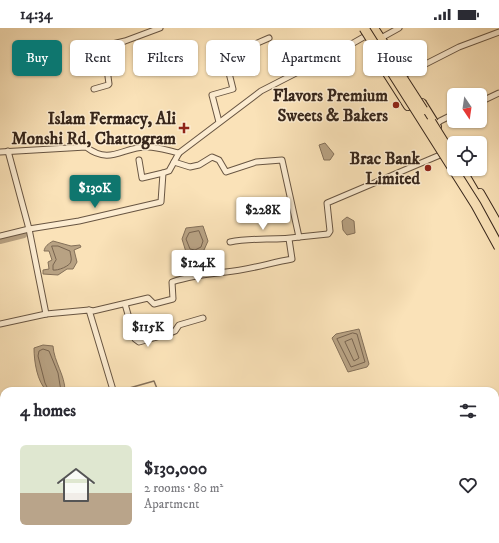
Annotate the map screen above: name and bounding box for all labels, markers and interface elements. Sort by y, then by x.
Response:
text: 14:34 [20,5,52,24]
chip: Buy [12,40,62,76]
chip: Rent [70,40,125,76]
chip: Filters [133,40,198,76]
chip: New [206,40,260,76]
chip: Apartment [268,40,355,76]
chip: House [363,40,427,76]
place label: Flavors Premium Sweets & Bakers [273,85,388,127]
north arrow [447,88,487,128]
map controls [447,88,487,176]
marker: Flavors Premium Sweets & Bakers [391,100,401,110]
place label: Islam Fermacy, Ali Monshi Rd, Chattogram [12,108,177,150]
marker: Islam Fermacy, Ali Monshi Rd, Chattogram [179,123,189,133]
button: locate [447,136,487,176]
place label: Brac Bank Limited [350,148,421,190]
marker: Brac Bank Limited [423,163,433,173]
pin: $130K [67,175,123,209]
text: $130K [79,180,111,196]
pin: $228K [235,197,291,231]
text: $228K [245,202,281,218]
pin: $124K [170,250,226,284]
text: $124K [181,255,215,271]
pin: $115K [120,314,176,348]
text: $115K [132,319,164,335]
text: 4 homes [20,400,76,422]
icon: filters [457,400,479,422]
text: $130,000 [144,458,207,480]
icon: home [52,461,100,509]
icon: heart [457,474,479,496]
text: 2 rooms · 80 m² [144,480,223,496]
text: Apartment [144,496,199,512]

